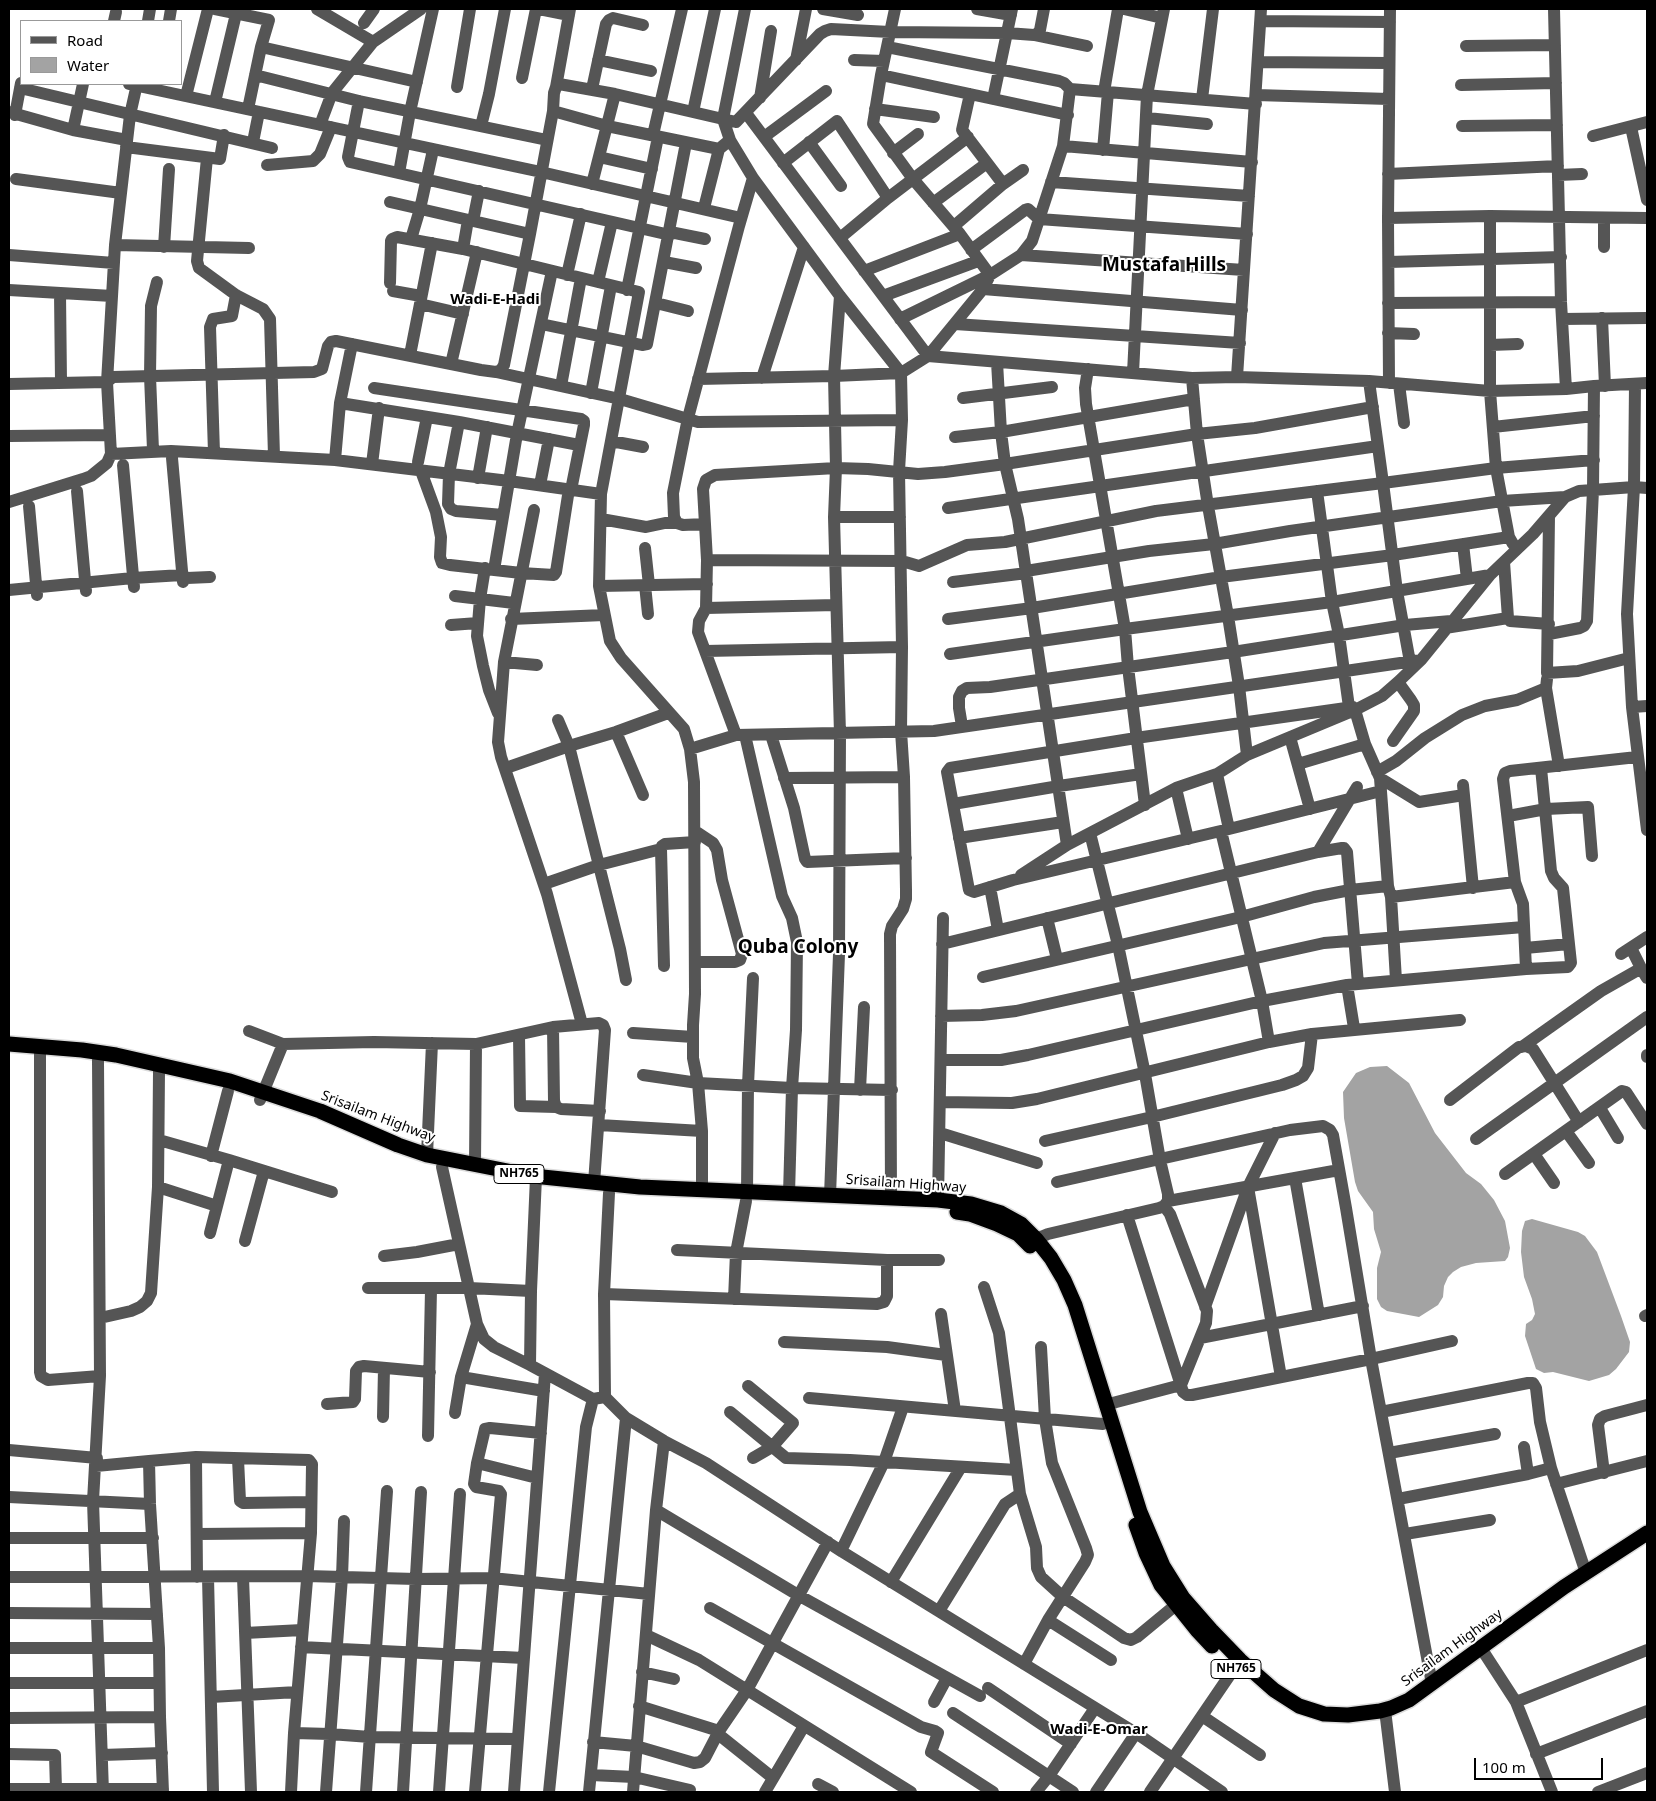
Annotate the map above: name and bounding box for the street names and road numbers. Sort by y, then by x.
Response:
street label: Srisailam Highway [319,1088,437,1146]
road number: NH765 [494,1164,544,1184]
street label: Srisailam Highway [845,1171,967,1197]
street label: Srisailam Highway [1398,1606,1506,1690]
road number: NH765 [1211,1660,1261,1678]

